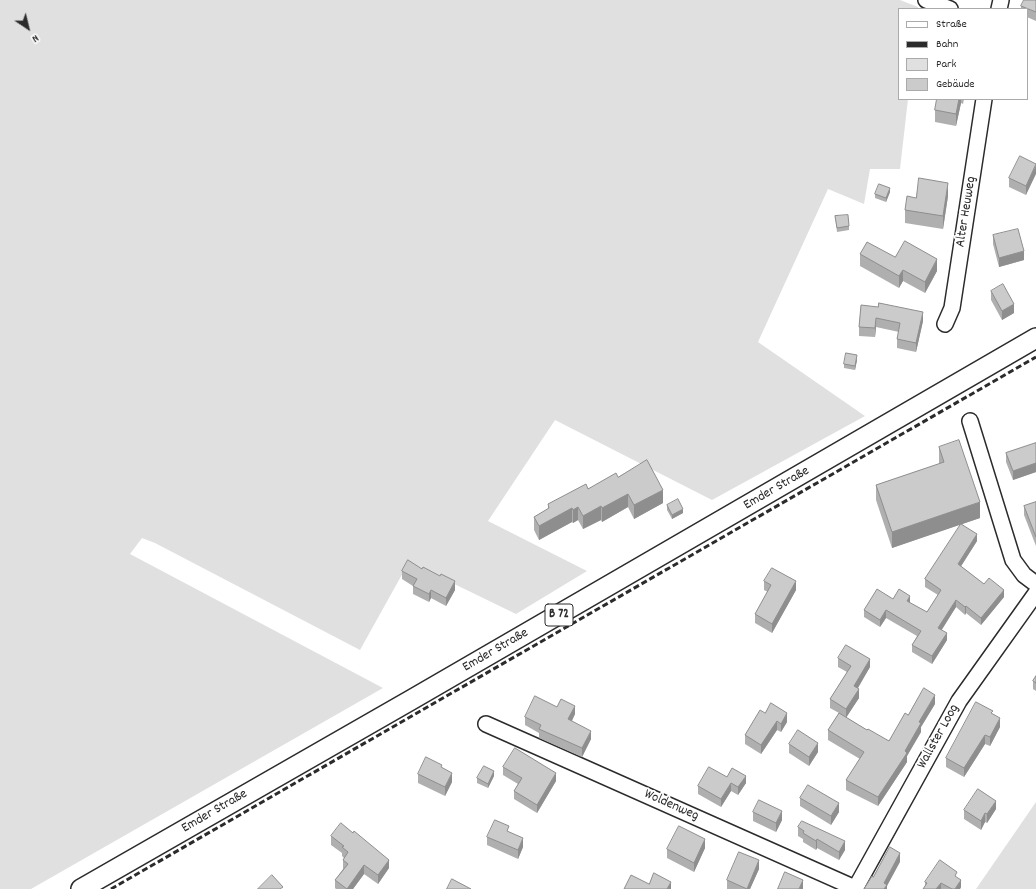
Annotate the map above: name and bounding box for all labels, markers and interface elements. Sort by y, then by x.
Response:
north arrow [8,8,48,48]
legend [898,8,1028,100]
text: Straße [936,16,967,33]
text: N [28,30,42,46]
text: Bahn [936,36,958,53]
text: Park [936,56,956,73]
text: Gebäude [936,76,975,93]
street label: Alter Heuweg [953,175,981,249]
street label: Emder Straße [741,463,813,515]
road number: B 72 [545,604,573,626]
street label: Emder Straße [460,625,532,677]
street label: Wallster Loog [914,702,964,772]
street label: Emder Straße [179,786,251,838]
street label: Woldenweg [641,787,701,825]

